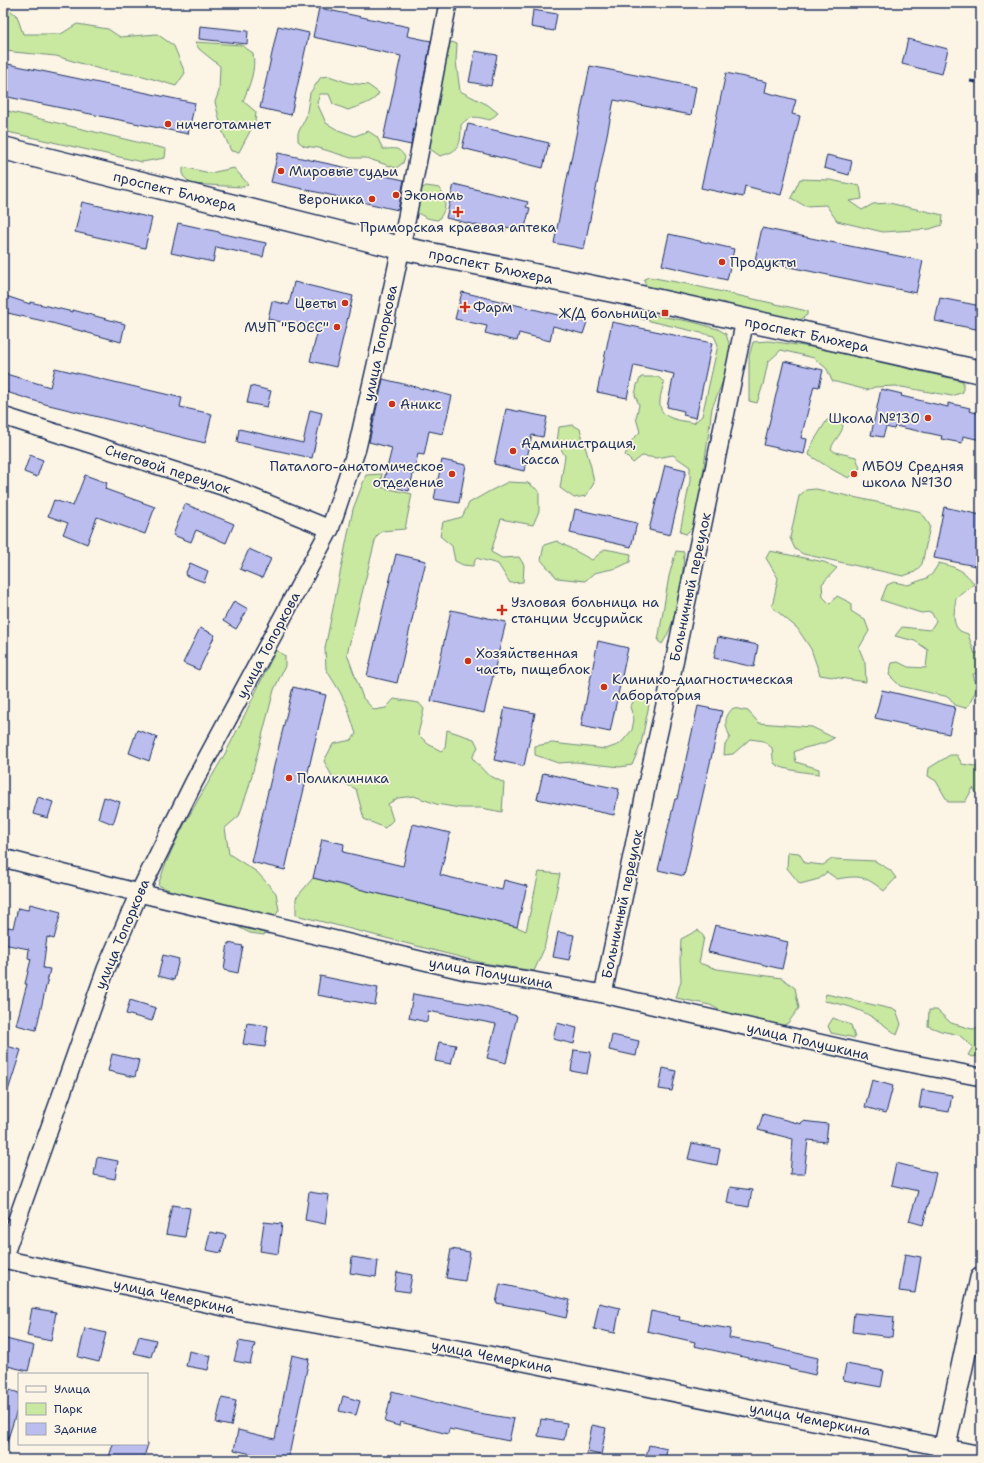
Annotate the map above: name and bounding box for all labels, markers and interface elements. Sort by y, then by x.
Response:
place label: ничеготамнет [176,115,272,133]
marker: ничеготамнет [163,119,173,129]
place label: Мировые судьи [289,162,398,180]
marker: Мировые судьи [276,166,286,176]
street label: проспект Блюхера [111,167,239,215]
place label: Экономь [404,186,463,204]
place label: Вероника [298,190,364,208]
marker: Экономь [391,190,401,200]
marker: Вероника [367,194,377,204]
marker: Приморская краевая аптека [453,207,463,217]
place label: Приморская краевая аптека [360,218,556,236]
street label: проспект Блюхера [427,244,555,288]
place label: Продукты [730,253,797,271]
marker: Продукты [717,257,727,267]
street label: улица Топоркова [359,283,401,403]
place label: Цветы [295,294,337,312]
marker: Цветы [340,298,350,308]
place label: Фарм [473,298,513,316]
marker: Фарм [460,302,470,312]
place label: Ж/Д больница [559,304,657,322]
marker: Ж/Д больница [660,308,670,318]
street label: проспект Блюхера [743,312,871,356]
place label: МУП "БОСС" [244,318,329,336]
marker: МУП "БОСС" [332,322,342,332]
place label: Аникс [400,395,442,413]
marker: Аникс [387,399,397,409]
place label: Школа №130 [828,409,920,427]
marker: Школа №130 [923,413,933,423]
place label: Администрация, касса [521,434,636,468]
street label: Снеговой переулок [103,440,234,498]
marker: Администрация, касса [508,446,518,456]
place label: Паталого-анатомическое отделение [270,457,444,491]
place label: МБОУ Средняя школа №130 [862,457,964,491]
marker: Паталого-анатомическое отделение [447,469,457,479]
marker: МБОУ Средняя школа №130 [849,469,859,479]
street label: Больничный переулок [665,510,715,663]
street label: улица Топоркова [232,588,304,702]
place label: Узловая больница на станции Уссурийск [511,593,659,627]
marker: Узловая больница на станции Уссурийск [496,604,508,616]
place label: Хозяйственная часть, пищеблок [476,644,591,678]
marker: Хозяйственная часть, пищеблок [463,656,473,666]
place label: Клинико-диагностическая лаборатория [612,670,793,704]
marker: Клинико-диагностическая лаборатория [599,682,609,692]
place label: Поликлиника [297,769,389,787]
marker: Поликлиника [284,773,294,783]
street label: Больничный переулок [597,827,647,980]
street label: улица Топоркова [91,876,154,992]
street label: улица Полушкина [428,953,555,993]
street label: улица Полушкина [745,1018,872,1064]
street label: улица Чемеркина [112,1274,236,1318]
street label: улица Чемеркина [430,1335,554,1377]
legend [18,1373,148,1445]
text: Улица [54,1381,91,1397]
street label: улица Чемеркина [748,1398,872,1440]
text: Парк [54,1401,83,1417]
text: Здание [54,1421,98,1437]

